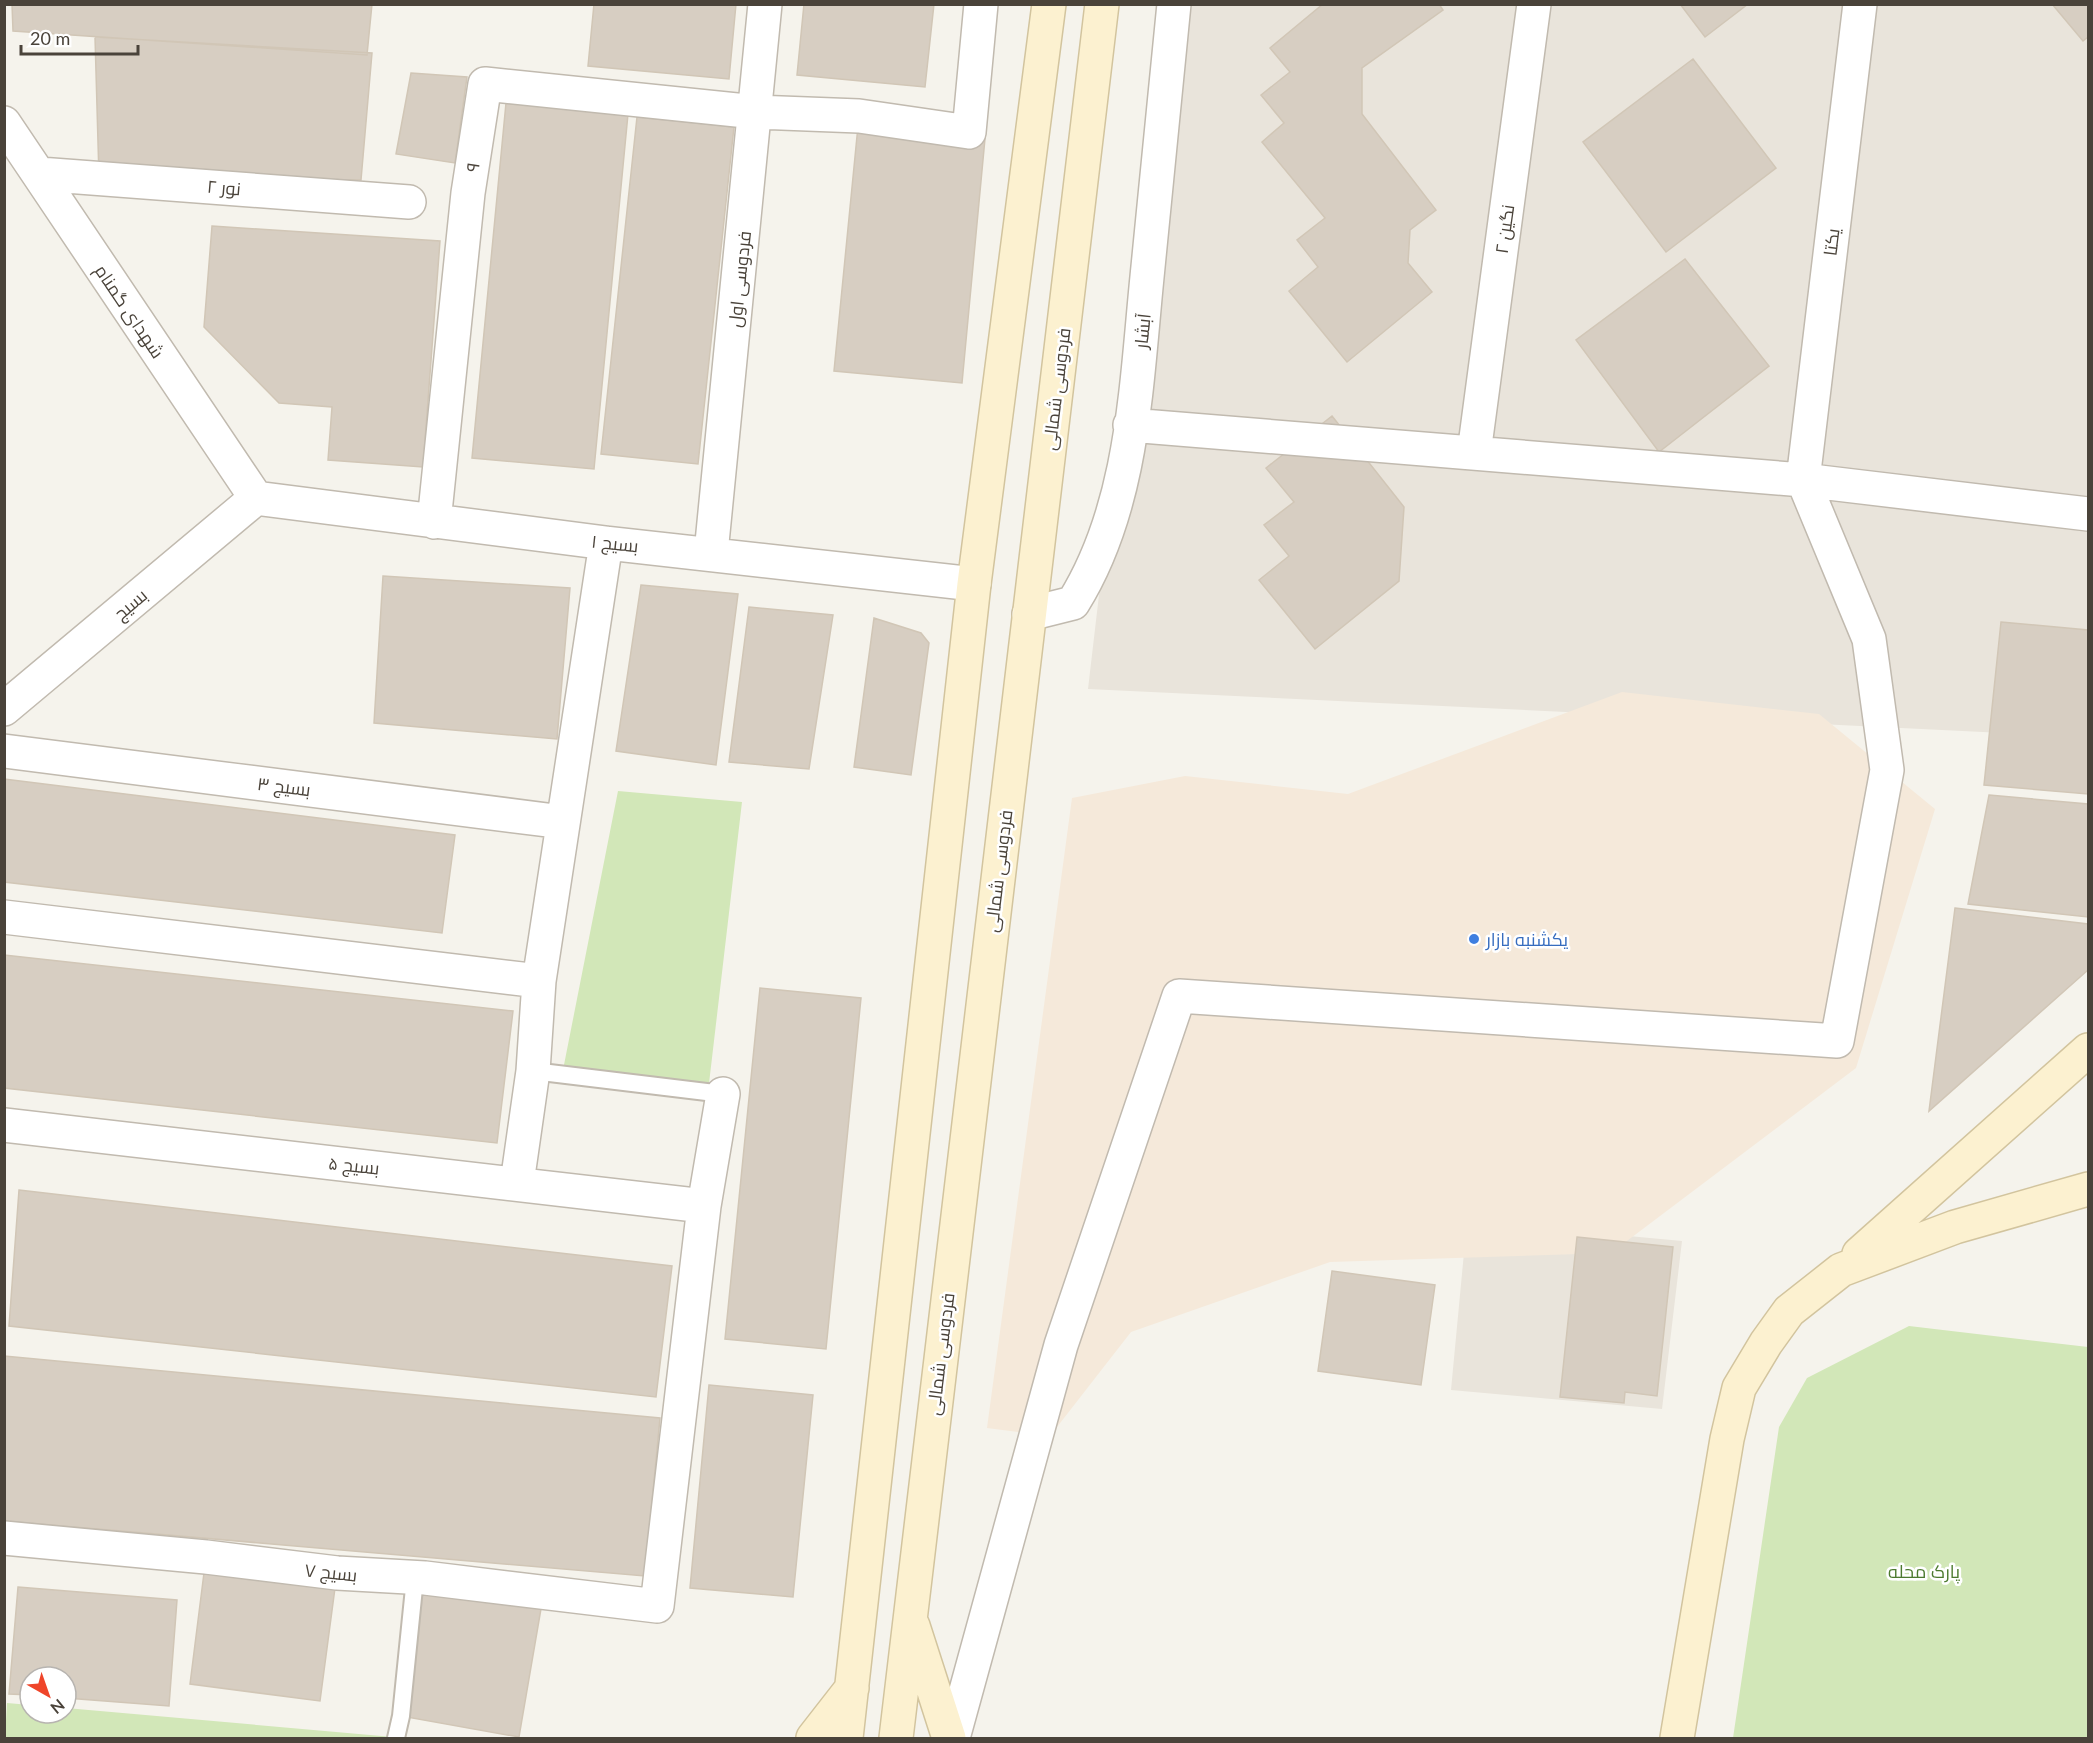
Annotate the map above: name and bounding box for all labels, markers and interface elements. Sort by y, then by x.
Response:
scale bar [21,18,138,56]
text: 20 m [30,27,70,49]
street label: ۹ [460,161,484,173]
street label: نور ۲ [206,175,242,200]
street label: نگین ۲ [1490,203,1519,255]
street label: یکتا [1818,227,1844,257]
street label: فردوسی اول [723,230,756,328]
street label: شهدای گمنام [89,260,169,363]
street label: آبشار [1129,312,1156,351]
street label: فردوسی شمالی [1038,326,1075,452]
street label: بسیج ۱ [590,530,640,558]
street label: بسیج [109,584,152,626]
street label: بسیج ۳ [256,772,312,802]
street label: فردوسی شمالی [980,808,1017,934]
place label: یکشنبه بازار [1485,928,1568,951]
marker: یکشنبه بازار [1467,932,1481,946]
street label: بسیج ۵ [327,1151,381,1181]
street label: فردوسی شمالی [922,1291,959,1417]
street label: بسیج ۷ [303,1558,358,1588]
park label: پارک محله [1888,1560,1960,1584]
north arrow [18,1665,78,1725]
text: N [47,1696,69,1718]

